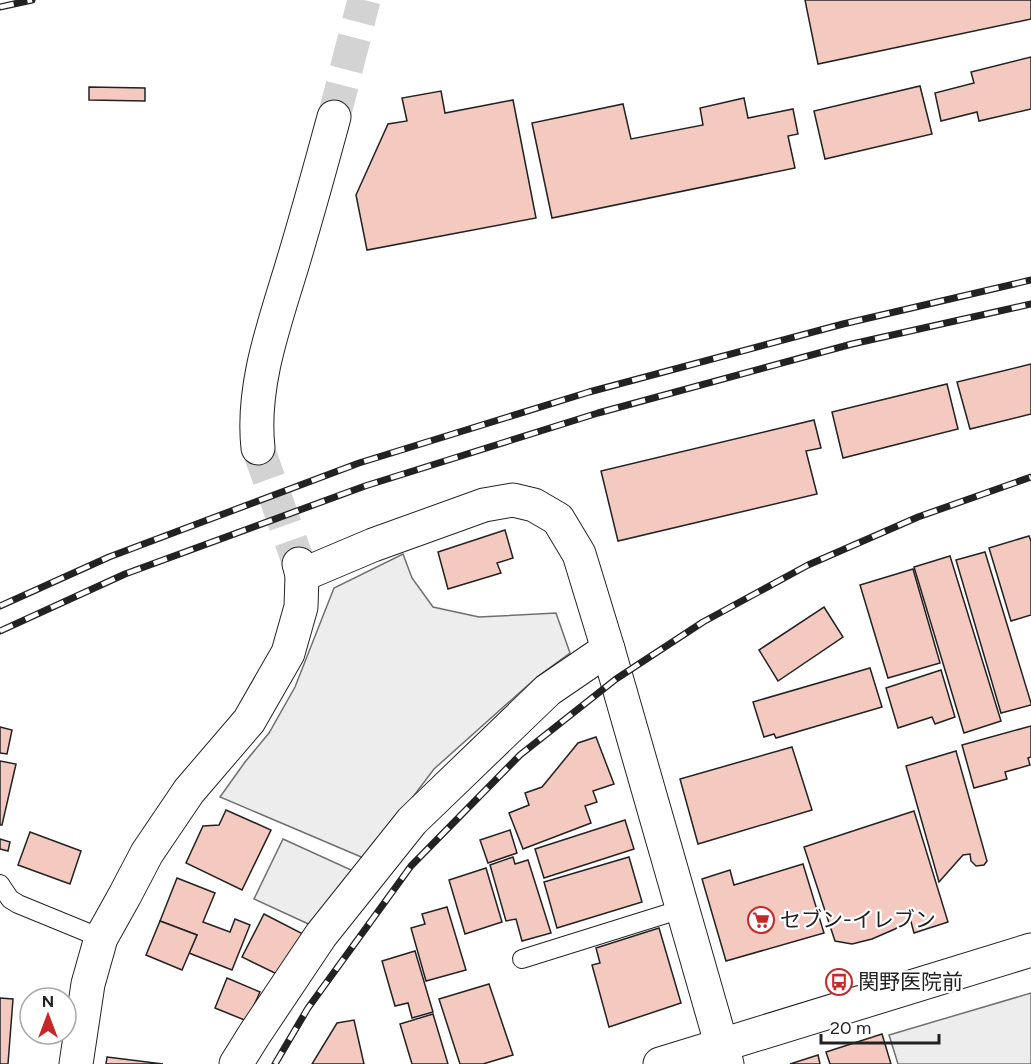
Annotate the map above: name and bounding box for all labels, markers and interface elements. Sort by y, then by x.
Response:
supermarket icon: セブン-イレブン [746,905,776,935]
place label: セブン-イレブン [780,907,936,932]
bus stop icon: 関野医院前 [824,967,854,997]
place label: 関野医院前 [858,969,963,994]
north arrow [18,986,78,1046]
text: N [42,992,54,1011]
scale bar [821,1007,940,1045]
text: 20 m [830,1017,871,1039]

